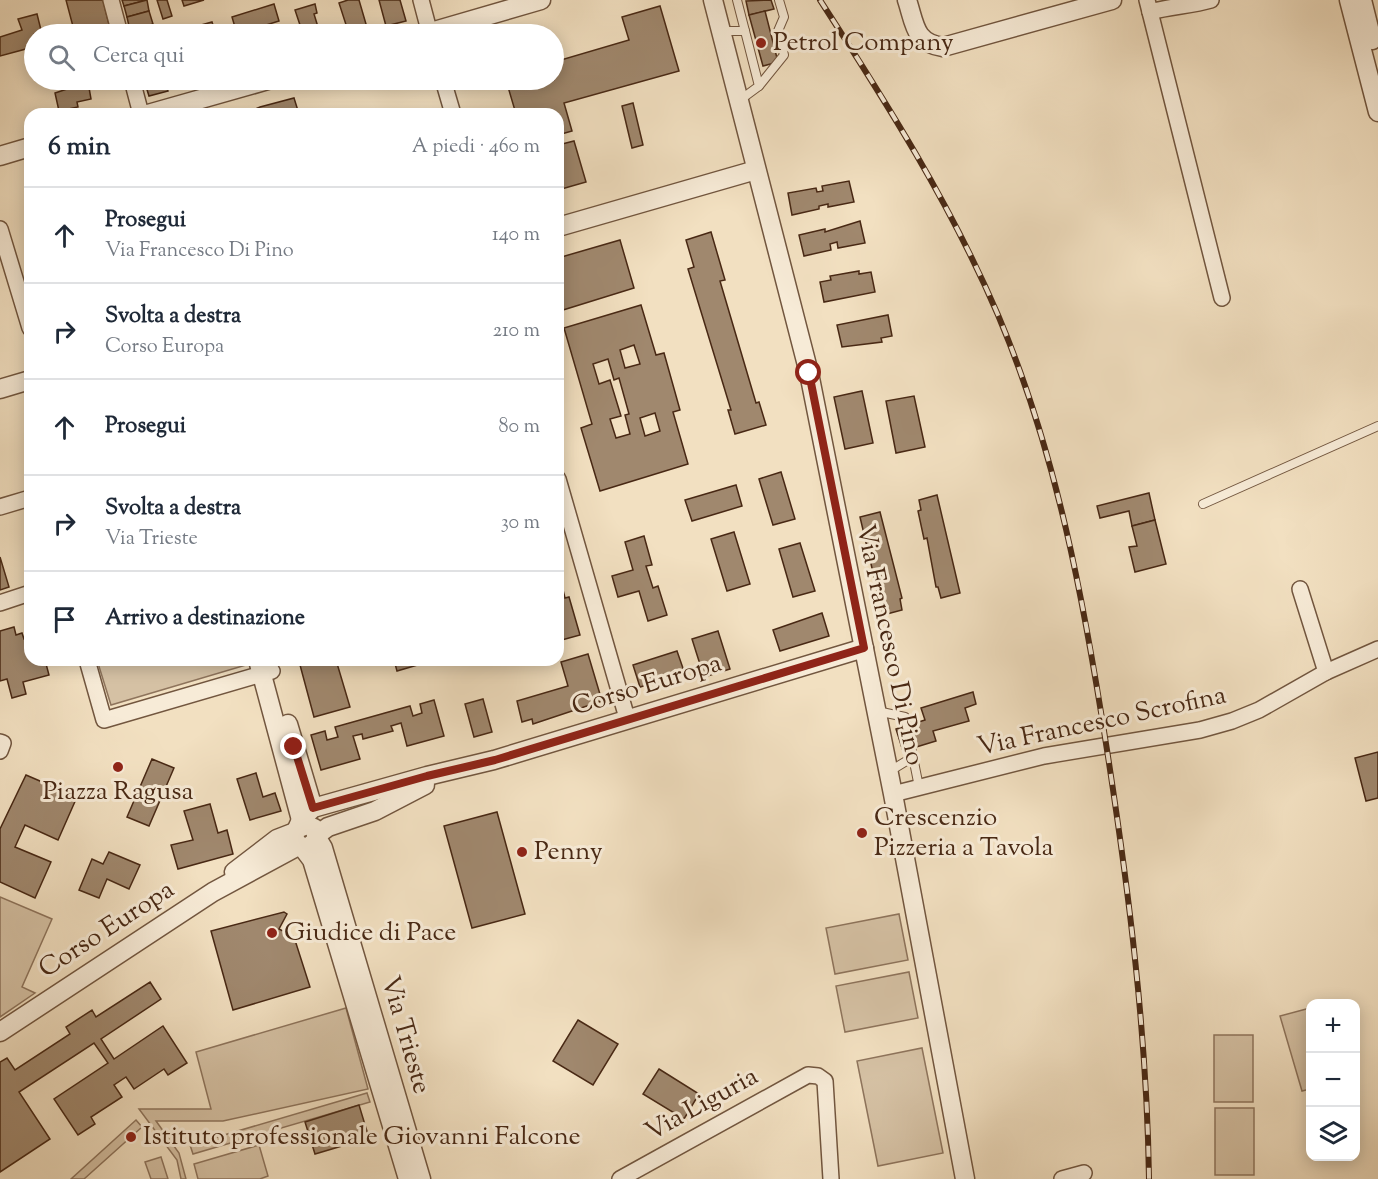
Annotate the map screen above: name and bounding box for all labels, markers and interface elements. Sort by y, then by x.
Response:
search box [24,24,564,90]
place label: Petrol Company [773,25,954,62]
marker: Petrol Company [754,36,768,50]
icon: search [45,41,78,74]
text: Cerca qui [93,41,184,73]
text: 6 min [48,129,111,166]
text: A piedi · 460 m [412,133,540,162]
text: Prosegui [105,205,186,237]
icon: ahead [48,219,81,252]
text: 140 m [492,221,540,250]
text: Via Francesco Di Pino [105,237,294,266]
text: Svolta a destra [105,301,241,333]
icon: right [48,315,81,348]
text: 210 m [493,317,540,346]
text: Corso Europa [105,333,224,362]
route start [795,359,821,385]
icon: ahead [48,411,81,444]
text: Prosegui [105,411,186,443]
text: 80 m [499,413,540,442]
text: Svolta a destra [105,493,241,525]
icon: right [48,507,81,540]
text: 30 m [501,509,540,538]
street label: Via Francesco Di Pino [845,521,933,769]
text: Via Trieste [105,525,198,554]
icon: arrive [48,603,81,636]
text: Arrivo a destinazione [105,603,305,635]
street label: Corso Europa [567,646,727,726]
street label: Via Francesco Scrofina [974,678,1230,766]
route end [280,733,306,759]
marker: Piazza Ragusa [111,760,125,774]
place label: Piazza Ragusa [42,774,194,811]
place label: Crescenzio Pizzeria a Tavola [874,800,1053,867]
marker: Crescenzio Pizzeria a Tavola [855,826,869,840]
place label: Penny [534,834,603,871]
marker: Penny [515,845,529,859]
street label: Corso Europa [32,872,182,988]
place label: Giudice di Pace [284,915,456,952]
marker: Giudice di Pace [265,926,279,940]
street label: Via Trieste [371,972,439,1098]
map controls [1306,999,1360,1161]
button: + [1306,999,1360,1053]
button: − [1306,1053,1360,1107]
street label: Via Liguria [639,1059,765,1151]
button: layers [1306,1107,1360,1161]
place label: Istituto professionale Giovanni Falcone [143,1119,581,1156]
marker: Istituto professionale Giovanni Falcone [124,1130,138,1144]

